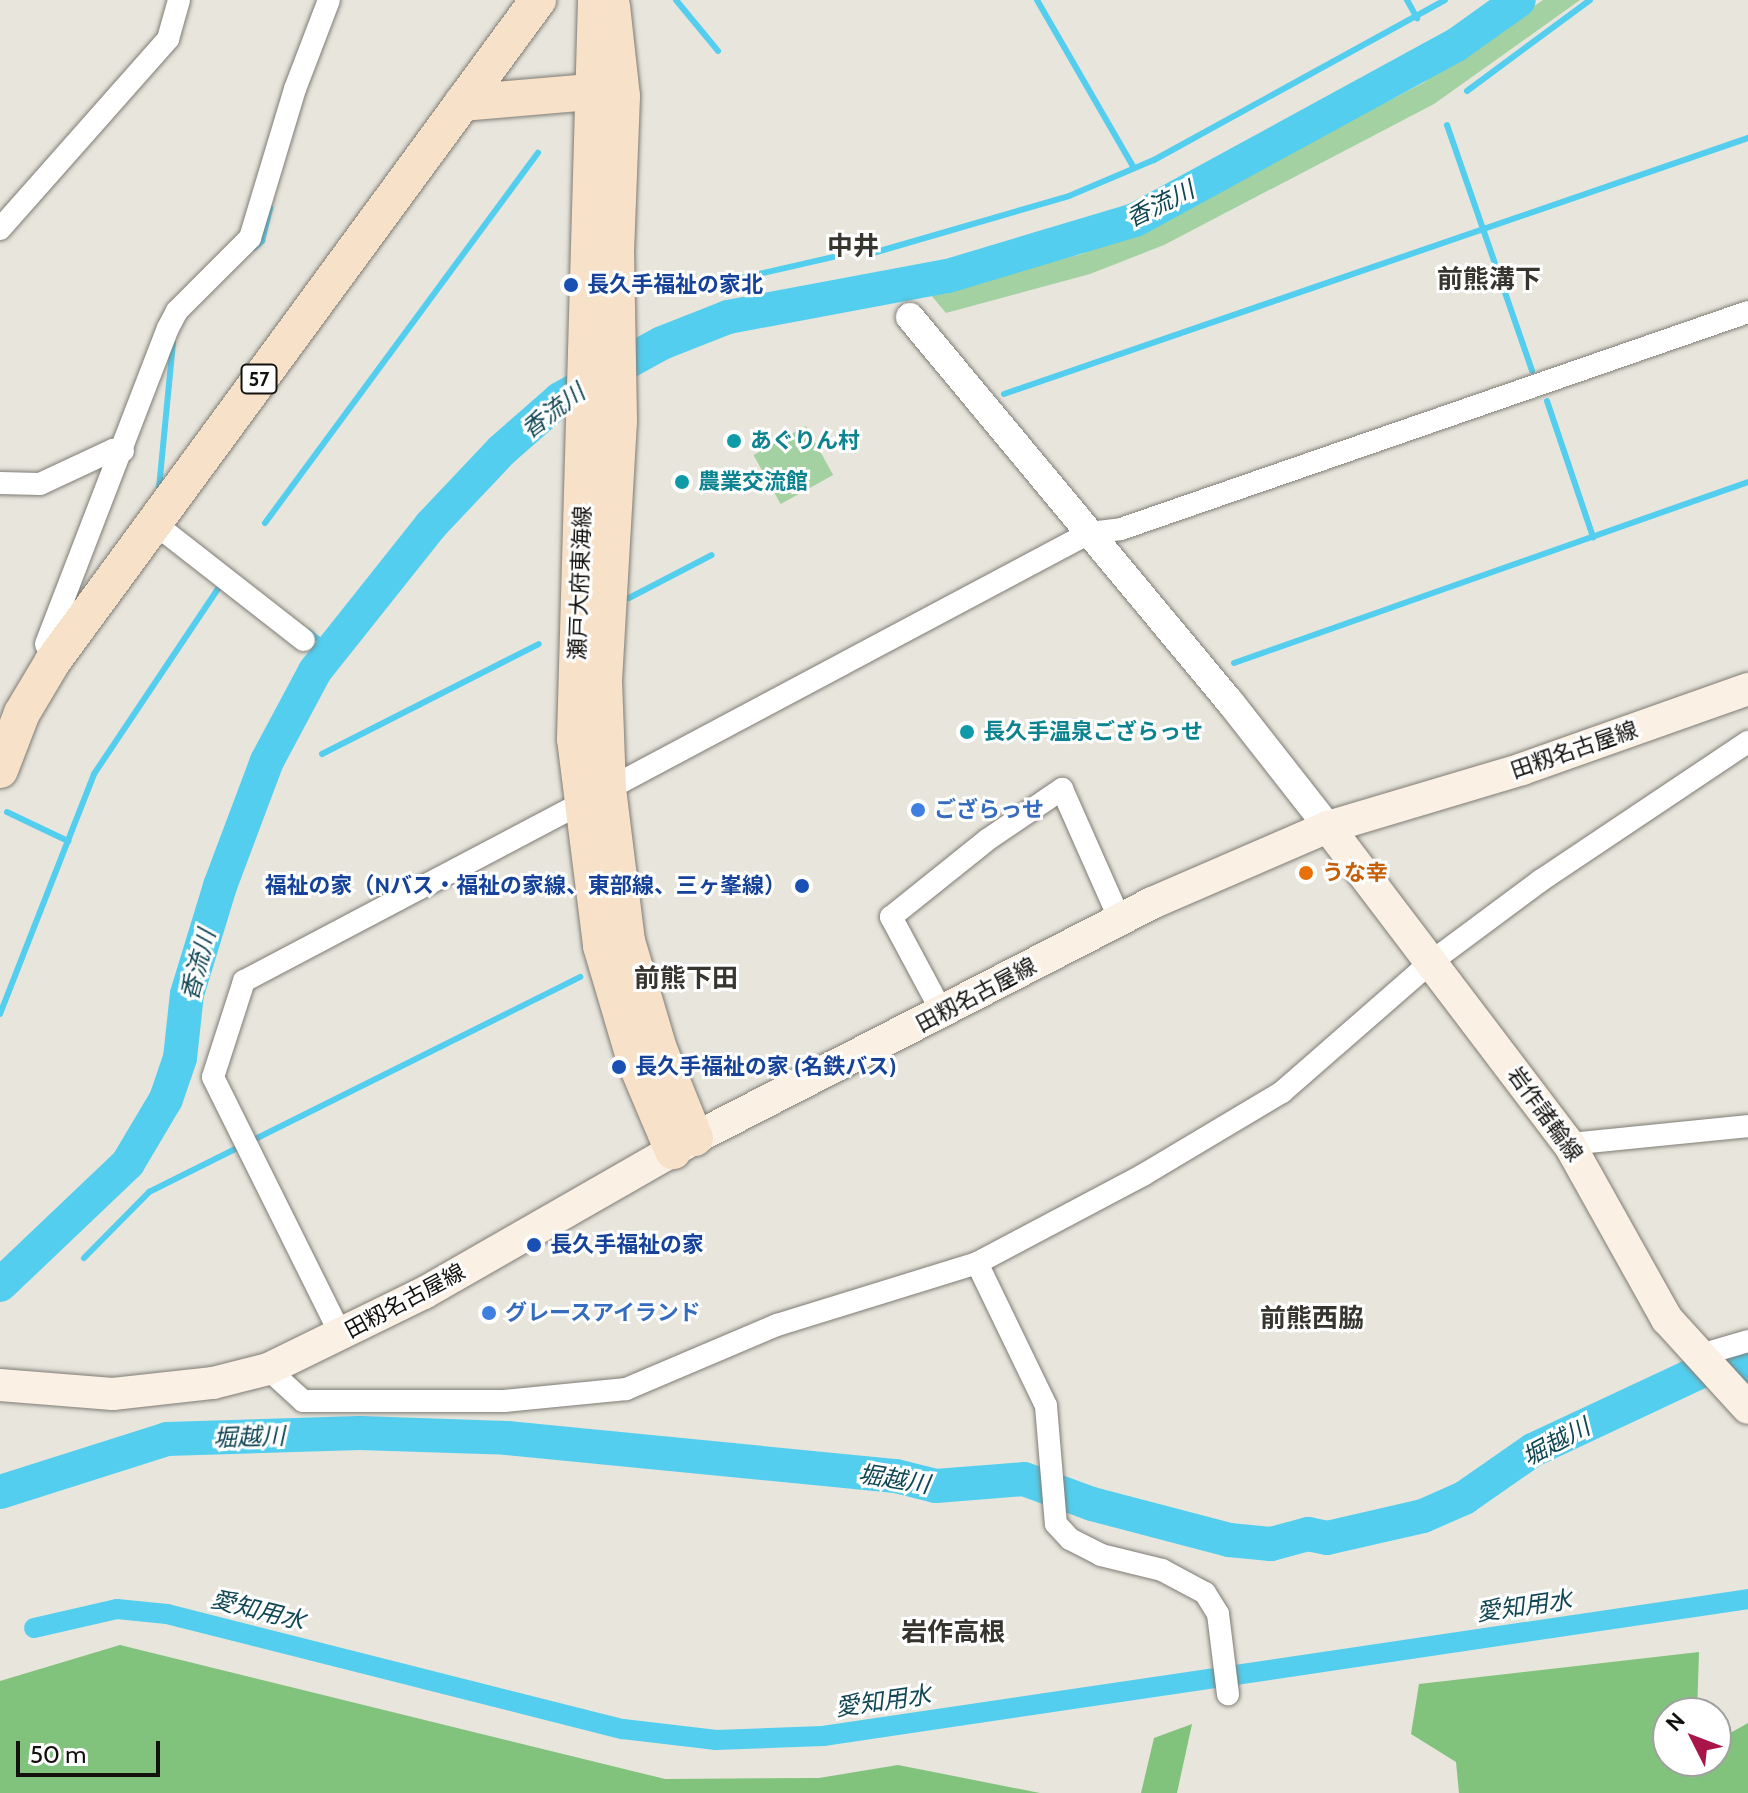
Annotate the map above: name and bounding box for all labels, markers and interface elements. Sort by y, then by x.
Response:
water label: 香流川 [1121,175,1199,233]
district label: 中井 [827,231,879,263]
district label: 前熊溝下 [1437,264,1541,296]
place label: 長久手福祉の家北 [587,272,763,298]
marker: 長久手福祉の家北 [562,276,580,294]
road number: 57 [239,363,279,395]
water label: 香流川 [516,378,590,444]
place label: あぐりん村 [750,428,860,454]
marker: あぐりん村 [725,432,743,450]
place label: 農業交流館 [698,469,808,495]
marker: 農業交流館 [673,473,691,491]
street label: 瀬戸大府東海線 [564,506,596,660]
street label: 田籾名古屋線 [1507,716,1641,784]
place label: 長久手温泉ござらっせ [983,719,1203,745]
marker: 長久手温泉ござらっせ [958,723,976,741]
place label: ござらっせ [934,797,1044,823]
marker: ござらっせ [909,801,927,819]
place label: うな幸 [1322,860,1388,886]
marker: うな幸 [1297,864,1315,882]
place label: 福祉の家（Nバス・福祉の家線、東部線、三ヶ峯線） [264,873,786,899]
marker: 福祉の家（Nバス・福祉の家線、東部線、三ヶ峯線） [793,877,811,895]
water label: 香流川 [175,926,221,1004]
street label: 田籾名古屋線 [912,952,1040,1038]
district label: 前熊下田 [634,963,738,995]
place label: 長久手福祉の家 (名鉄バス) [635,1054,896,1080]
marker: 長久手福祉の家 (名鉄バス) [610,1058,628,1076]
street label: 岩作諸輪線 [1502,1062,1588,1166]
place label: 長久手福祉の家 [550,1232,704,1258]
marker: 長久手福祉の家 [525,1236,543,1254]
street label: 田籾名古屋線 [341,1258,469,1344]
place label: グレースアイランド [505,1300,703,1326]
district label: 前熊西脇 [1260,1303,1364,1335]
marker: グレースアイランド [480,1304,498,1322]
water label: 堀越川 [1517,1412,1595,1472]
water label: 堀越川 [213,1421,285,1453]
water label: 堀越川 [856,1459,932,1499]
water label: 愛知用水 [208,1584,308,1636]
water label: 愛知用水 [1474,1585,1574,1627]
district label: 岩作高根 [901,1617,1005,1649]
water label: 愛知用水 [833,1680,933,1722]
north arrow [1652,1697,1732,1777]
text: N [1660,1707,1691,1737]
scale bar [20,1725,164,1775]
text: 50 m [30,1740,86,1769]

